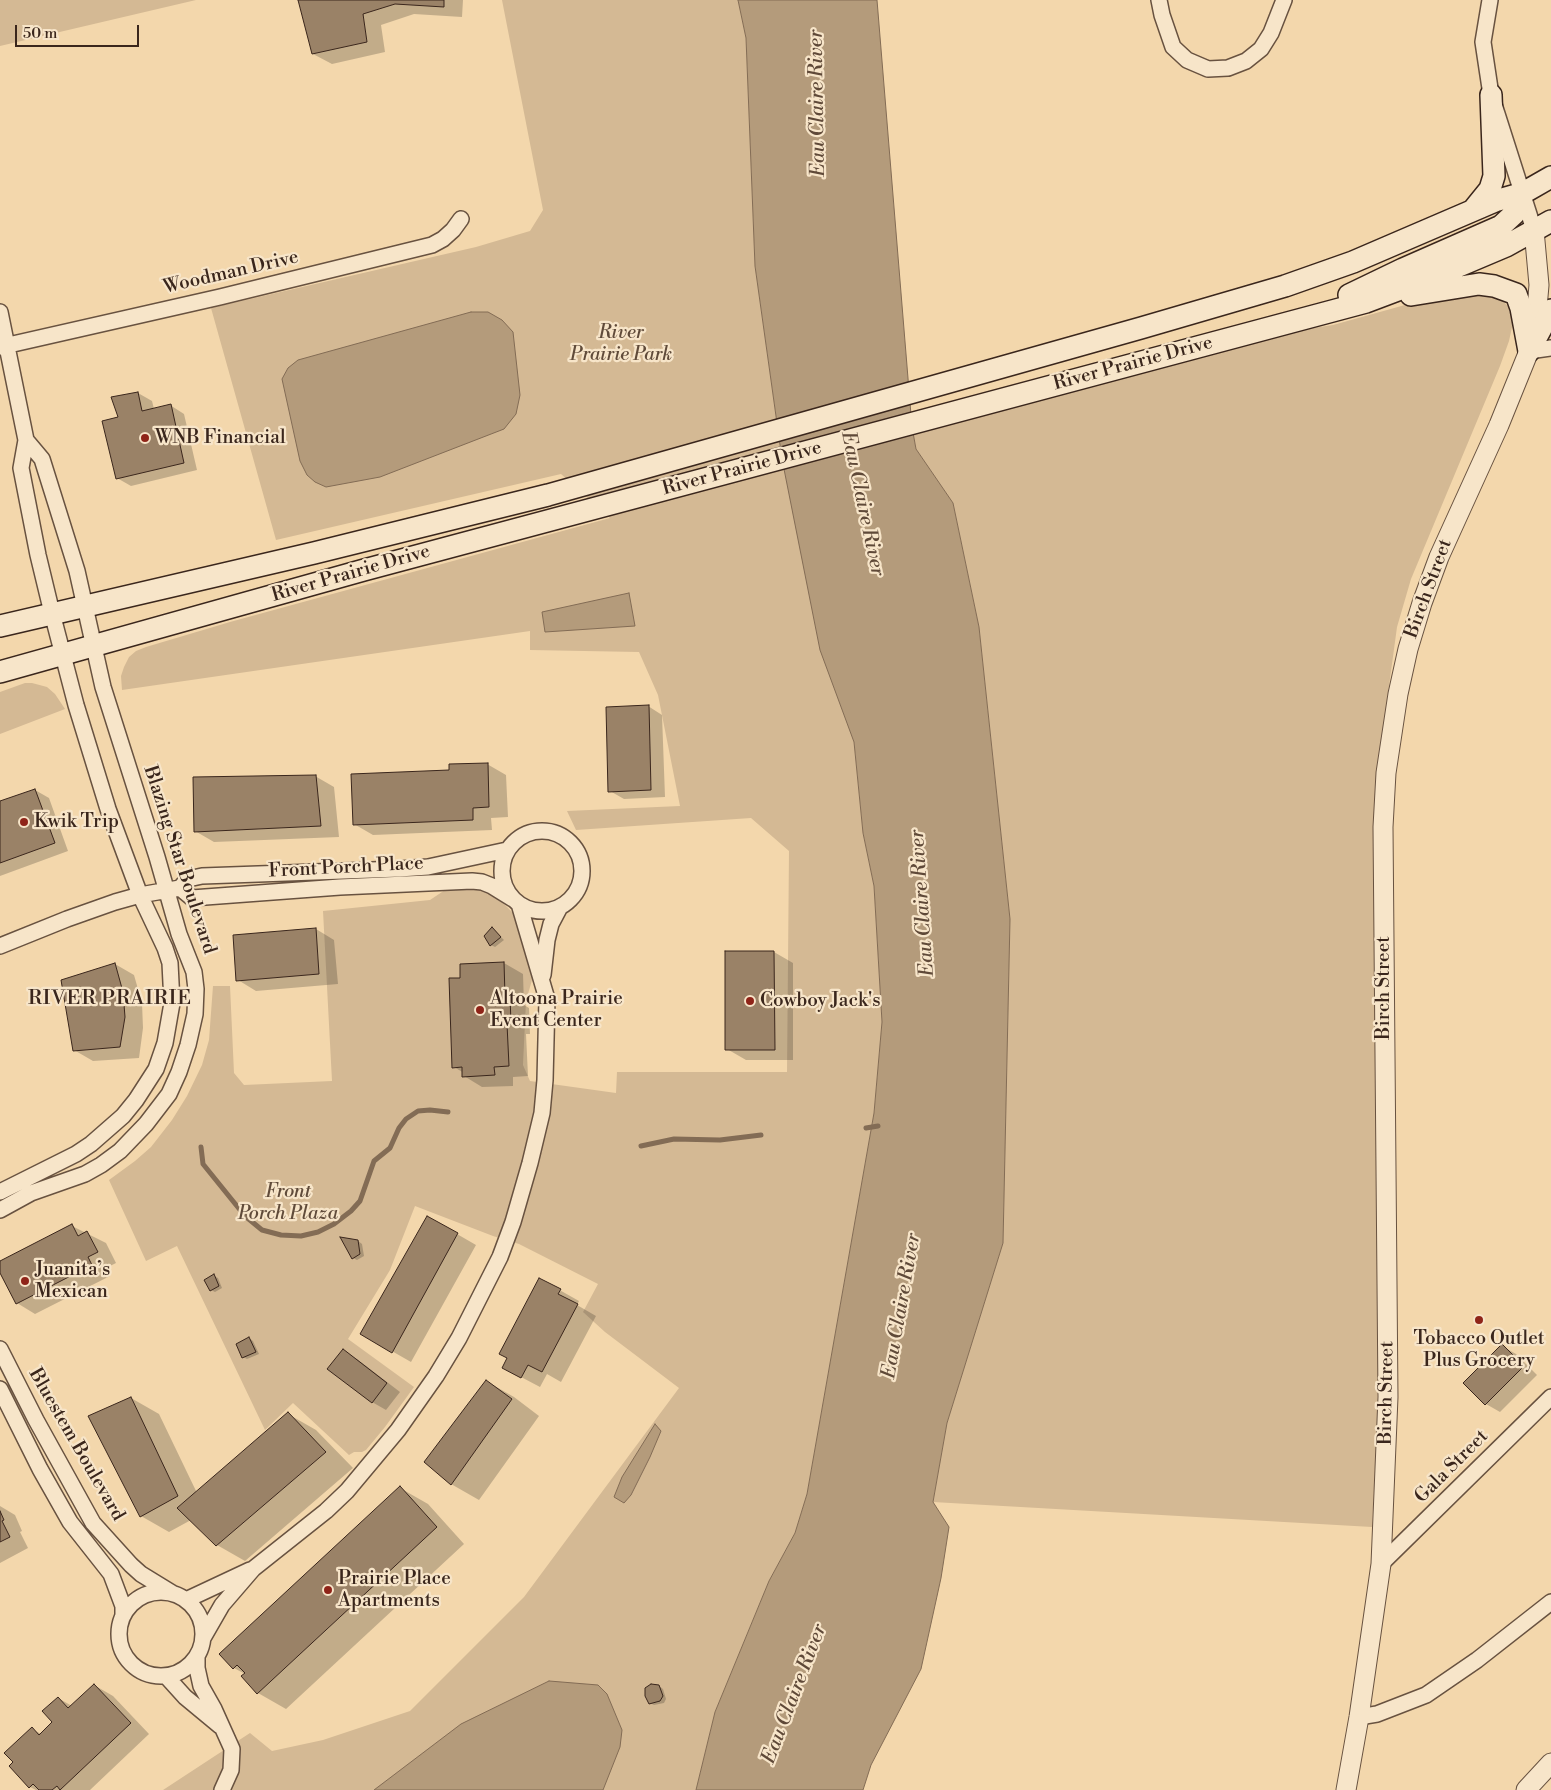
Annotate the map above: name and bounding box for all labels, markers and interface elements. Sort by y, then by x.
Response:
scale bar [18,15,141,47]
text: 50 m [23,24,57,43]
water label: Eau Claire River [805,29,831,177]
street label: Woodman Drive [161,246,301,300]
park label: River Prairie Park [570,322,672,366]
street label: River Prairie Drive [1051,332,1215,396]
place label: WNB Financial [155,427,286,449]
water label: Eau Claire River [835,430,889,578]
marker: WNB Financial [139,432,151,444]
street label: River Prairie Drive [660,437,824,501]
street label: Birch Street [1401,536,1457,642]
street label: River Prairie Drive [269,540,433,608]
street label: Blazing Star Boulevard [138,763,220,957]
place label: Kwik Trip [34,811,119,833]
marker: Kwik Trip [18,816,30,828]
water label: Eau Claire River [906,829,940,977]
street label: Front Porch Place [268,853,424,883]
street label: Birch Street [1373,936,1395,1040]
district label: RIVER PRAIRIE [26,987,194,1011]
place label: Altoona Prairie Event Center [490,988,623,1032]
place label: Cowboy Jack's [760,990,880,1012]
marker: Cowboy Jack's [744,995,756,1007]
marker: Altoona Prairie Event Center [474,1004,486,1016]
park label: Front Porch Plaza [238,1181,338,1225]
water label: Eau Claire River [877,1231,927,1381]
place label: Juanita’s Mexican [35,1259,110,1303]
marker: Juanita’s Mexican [19,1275,31,1287]
marker: Tobacco Outlet Plus Grocery [1473,1314,1485,1326]
place label: Tobacco Outlet Plus Grocery [1413,1328,1545,1372]
street label: Birch Street [1375,1341,1399,1445]
street label: Bluestem Boulevard [23,1365,129,1525]
street label: Gala Street [1411,1426,1493,1508]
place label: Prairie Place Apartments [338,1568,451,1612]
marker: Prairie Place Apartments [322,1584,334,1596]
water label: Eau Claire River [757,1621,833,1767]

